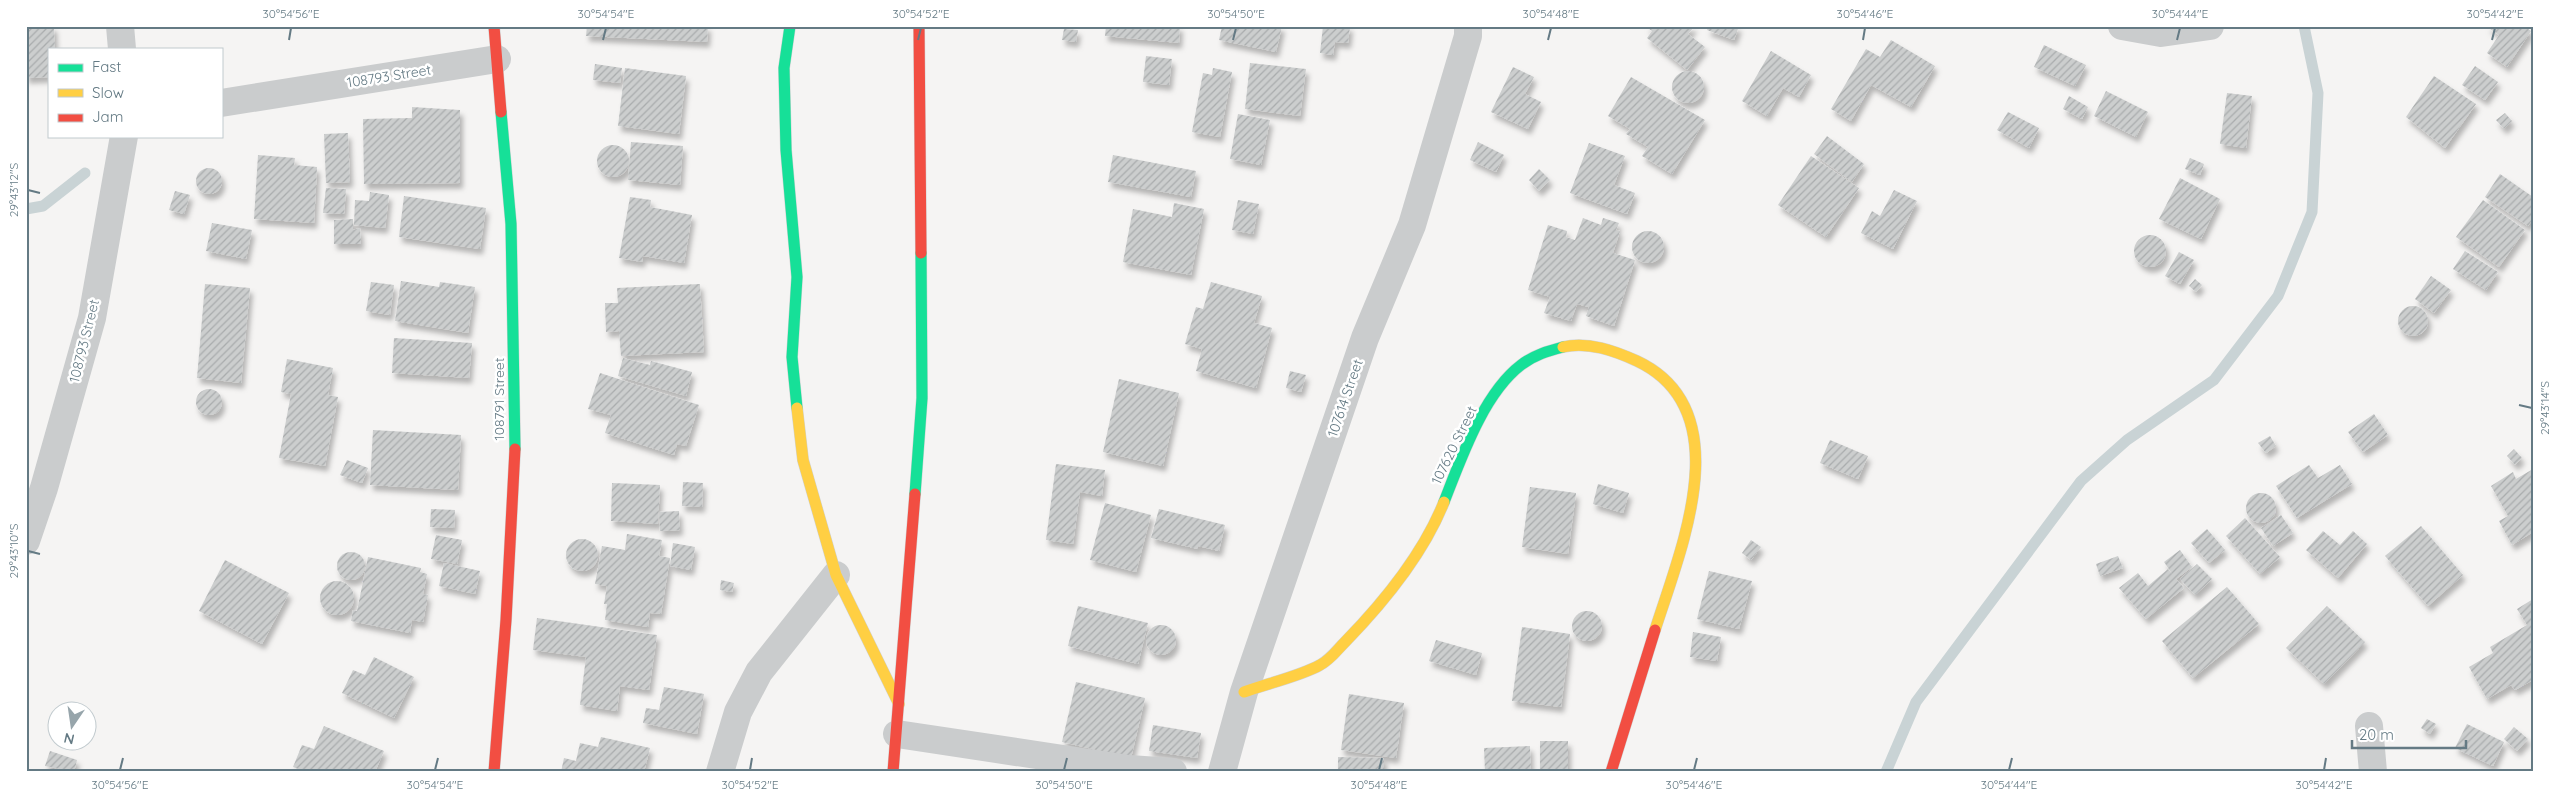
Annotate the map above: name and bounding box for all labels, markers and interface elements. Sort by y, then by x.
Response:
text: 30°54'56"E [262,6,320,21]
text: 30°54'54"E [578,6,635,21]
text: 30°54'52"E [892,6,950,21]
text: 30°54'50"E [1207,6,1265,21]
text: 30°54'48"E [1523,6,1580,21]
text: 30°54'46"E [1837,6,1894,21]
text: 30°54'44"E [2152,6,2209,21]
text: 30°54'42"E [2467,6,2524,21]
legend [48,48,222,138]
text: Fast [92,57,121,76]
street label: 108793 Street [346,60,433,92]
text: Slow [92,83,124,102]
text: Jam [92,107,123,126]
text: 29°43'12"S [6,162,21,217]
street label: 108793 Street [65,297,103,384]
street label: 107614 Street [1323,356,1367,439]
street label: 108791 Street [490,357,508,441]
text: 29°43'14"S [2537,381,2552,435]
street label: 107620 Street [1427,403,1481,487]
text: 29°43'10"S [6,523,21,579]
north arrow [48,700,98,750]
scale bar [2352,718,2465,750]
text: 20 m [2359,725,2394,744]
text: N [62,729,76,749]
text: 30°54'56"E [91,777,149,792]
text: 30°54'54"E [407,777,464,792]
text: 30°54'52"E [721,777,779,792]
text: 30°54'50"E [1035,777,1093,792]
text: 30°54'48"E [1351,777,1408,792]
text: 30°54'46"E [1666,777,1723,792]
text: 30°54'44"E [1981,777,2038,792]
text: 30°54'42"E [2296,777,2353,792]

